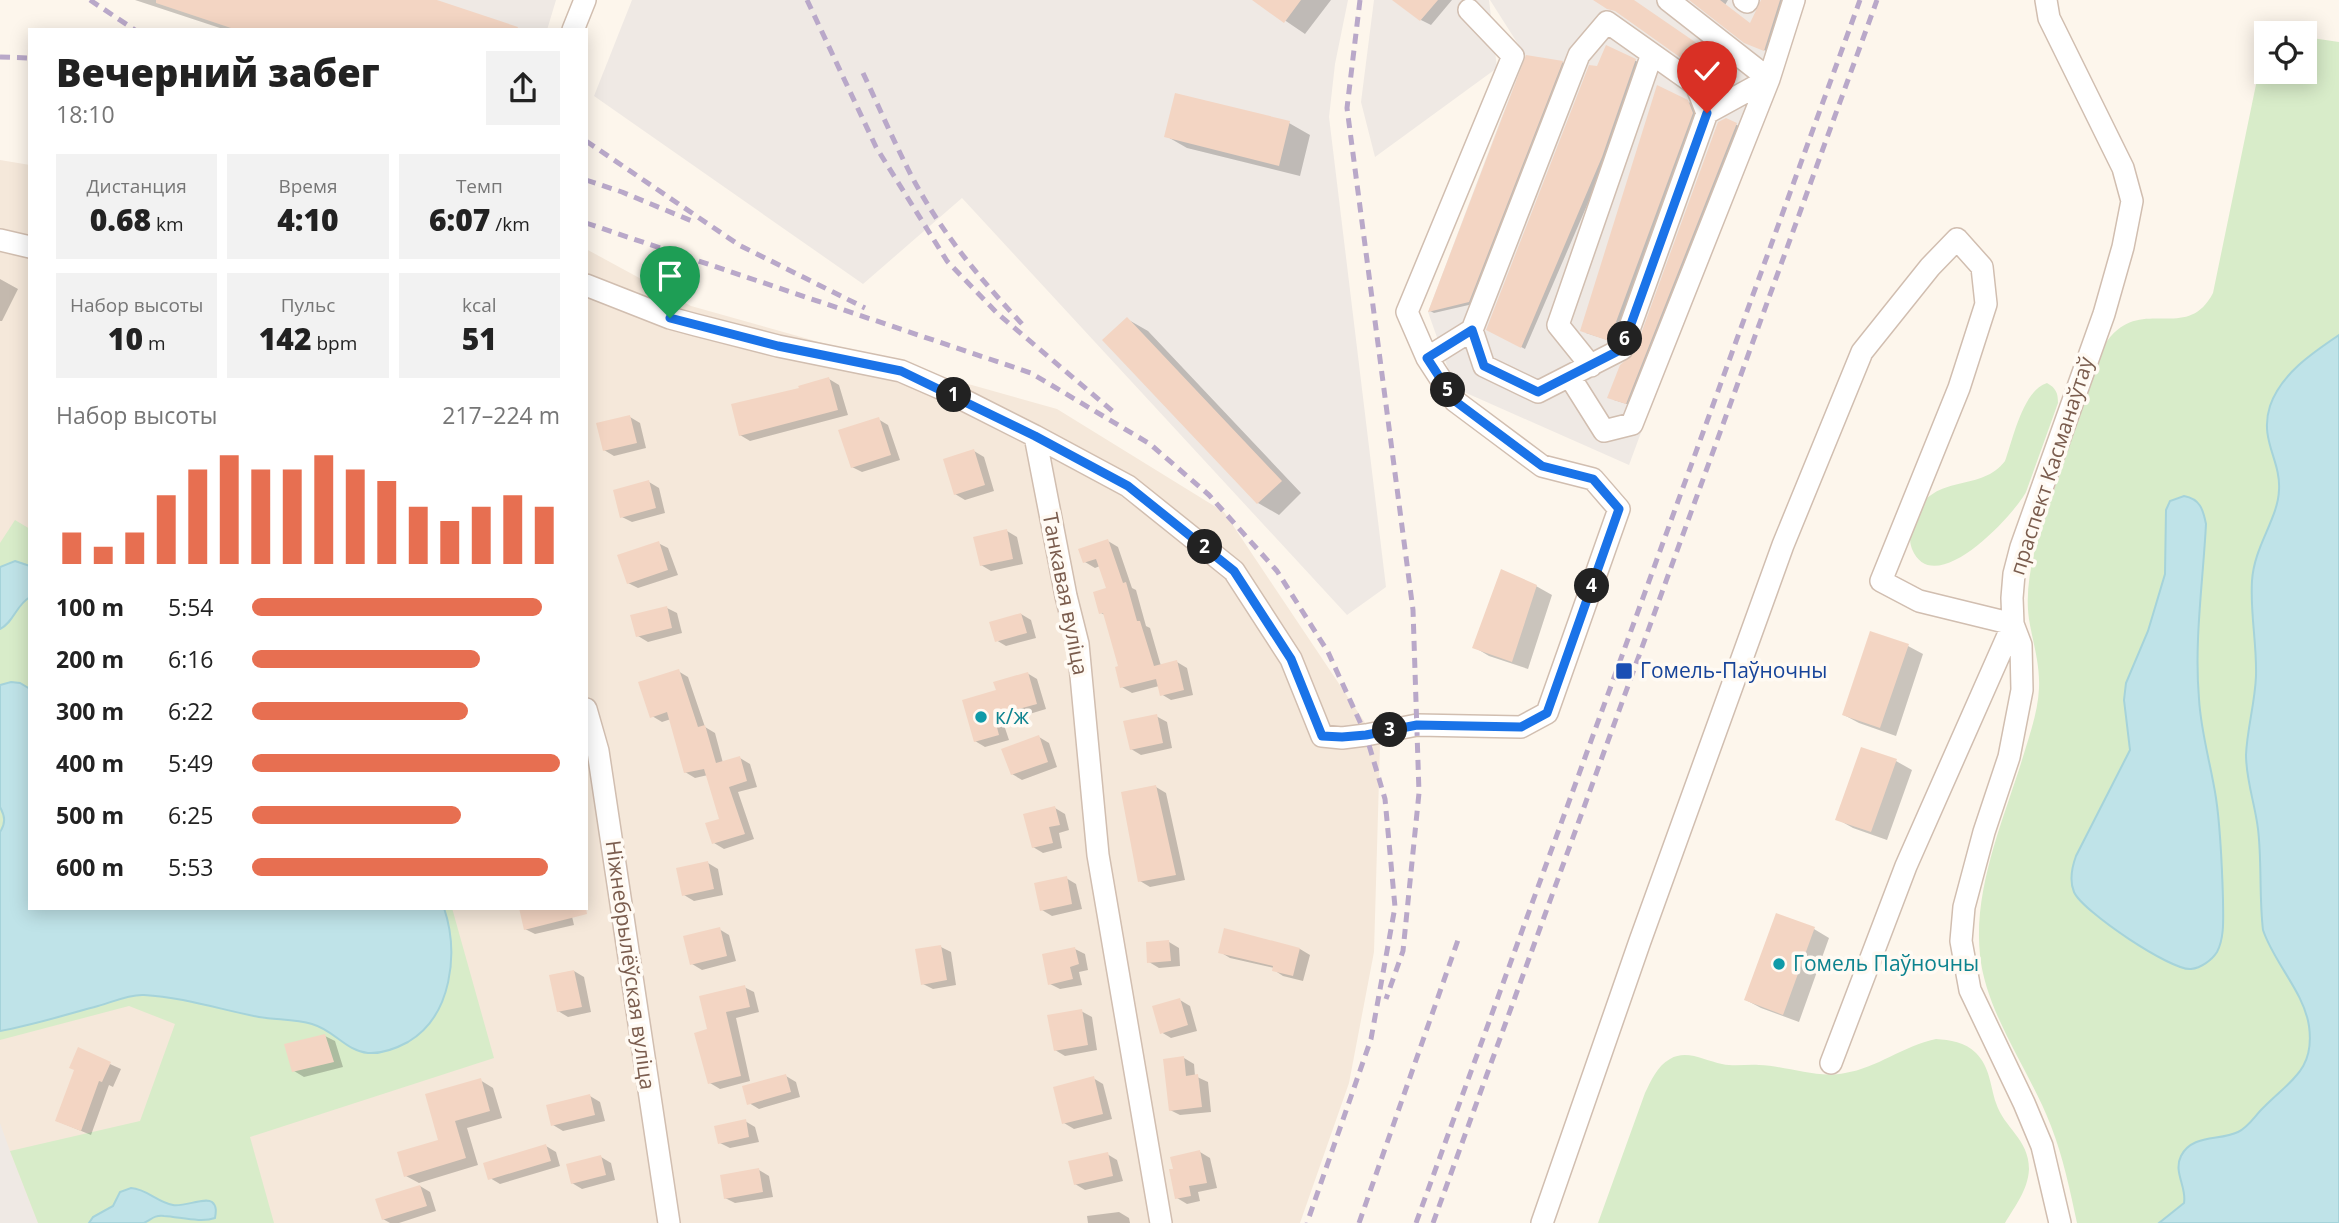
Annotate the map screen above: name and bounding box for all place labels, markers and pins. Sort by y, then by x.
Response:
pin [1677,41,1737,113]
pin [640,246,700,318]
pin: 6 [1608,322,1642,356]
pin: 5 [1430,372,1466,408]
pin: 1 [936,378,972,412]
pin: 2 [1188,530,1222,564]
pin: 4 [1574,568,1610,604]
place label: Гомель-Паўночны [1640,656,1827,684]
marker: Гомель-Паўночны [1614,661,1634,681]
place label: к/ж [995,702,1030,730]
marker: к/ж [973,709,989,725]
pin: 3 [1372,712,1408,748]
place label: Гомель Паўночны [1793,949,1979,977]
marker: Гомель Паўночны [1771,956,1787,972]

